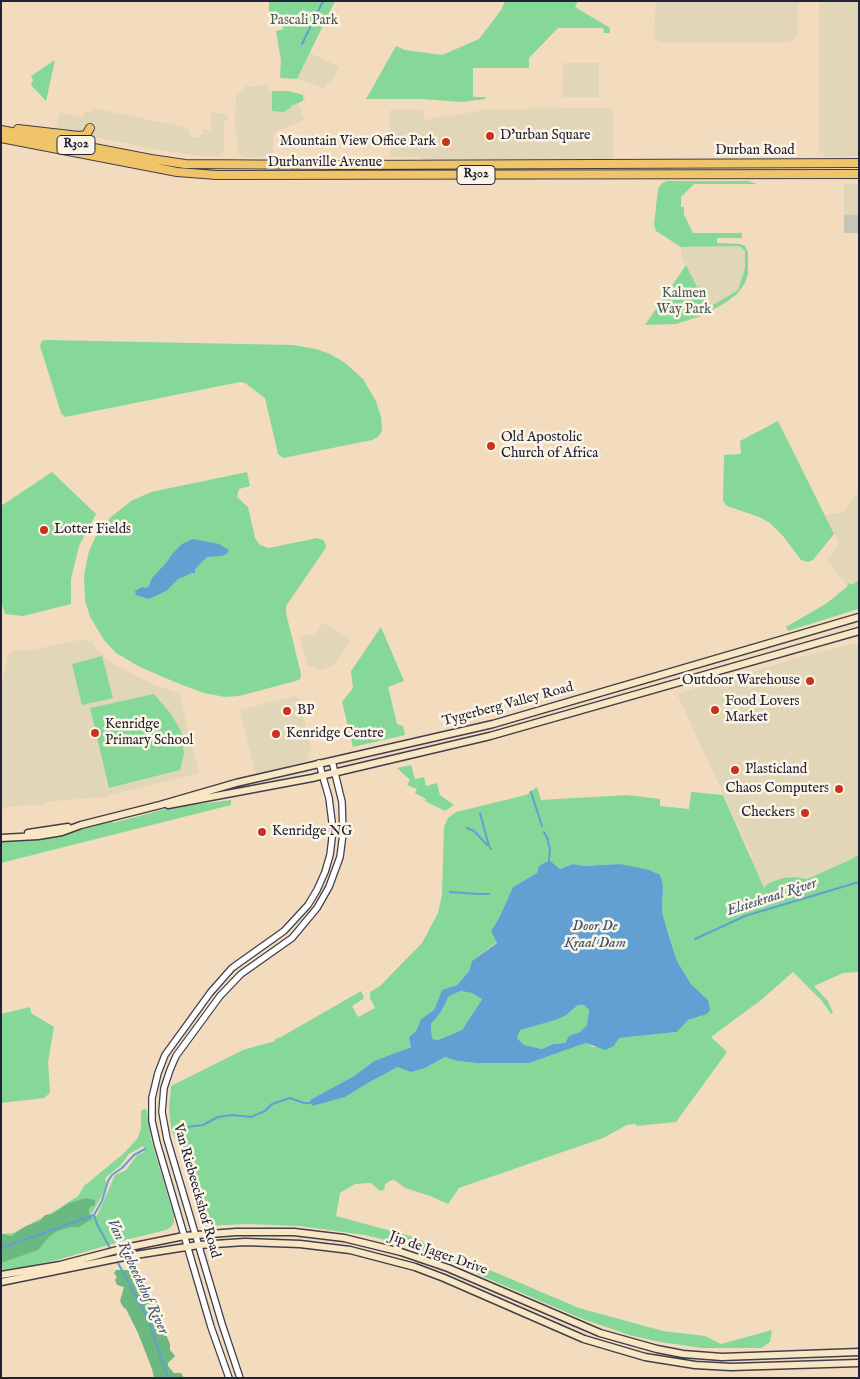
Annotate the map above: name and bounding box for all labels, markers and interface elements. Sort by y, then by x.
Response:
park label: Pascali Park [270,13,338,29]
place label: D'urban Square [500,128,590,144]
marker: D'urban Square [484,130,496,142]
place label: Mountain View Office Park [280,134,436,150]
road number: R302 [57,136,95,154]
marker: Mountain View Office Park [440,136,452,148]
street label: Durban Road [715,143,795,159]
street label: Durbanville Avenue [268,155,382,171]
road number: R302 [457,166,495,184]
park label: Kalmen Way Park [657,286,711,318]
place label: Old Apostolic Church of Africa [501,430,598,462]
marker: Old Apostolic Church of Africa [485,440,497,452]
place label: Lotter Fields [54,522,131,538]
marker: Lotter Fields [38,524,50,536]
place label: Outdoor Warehouse [682,673,800,689]
marker: Outdoor Warehouse [804,675,816,687]
street label: Tygerberg Valley Road [441,679,575,731]
place label: Food Lovers Market [725,694,800,726]
place label: BP [297,703,314,719]
marker: Food Lovers Market [709,704,721,716]
marker: BP [281,705,293,717]
place label: Kenridge Primary School [105,717,193,750]
place label: Kenridge Centre [286,726,384,742]
marker: Kenridge Primary School [89,727,101,739]
marker: Kenridge Centre [270,728,282,740]
place label: Plasticland [745,762,807,778]
marker: Plasticland [729,764,741,776]
place label: Chaos Computers [726,781,829,797]
marker: Chaos Computers [833,783,845,795]
place label: Checkers [741,805,795,821]
marker: Checkers [799,807,811,819]
place label: Kenridge NG [272,824,352,840]
marker: Kenridge NG [256,826,268,838]
water label: Elsieskraal River [725,875,819,921]
water label: Door De Kraal Dam [564,918,626,953]
street label: Van Riebeeckshof Road [169,1122,223,1260]
water label: Van Riebeeckshof River [102,1216,172,1338]
street label: Jip de Jager Drive [387,1228,489,1280]

